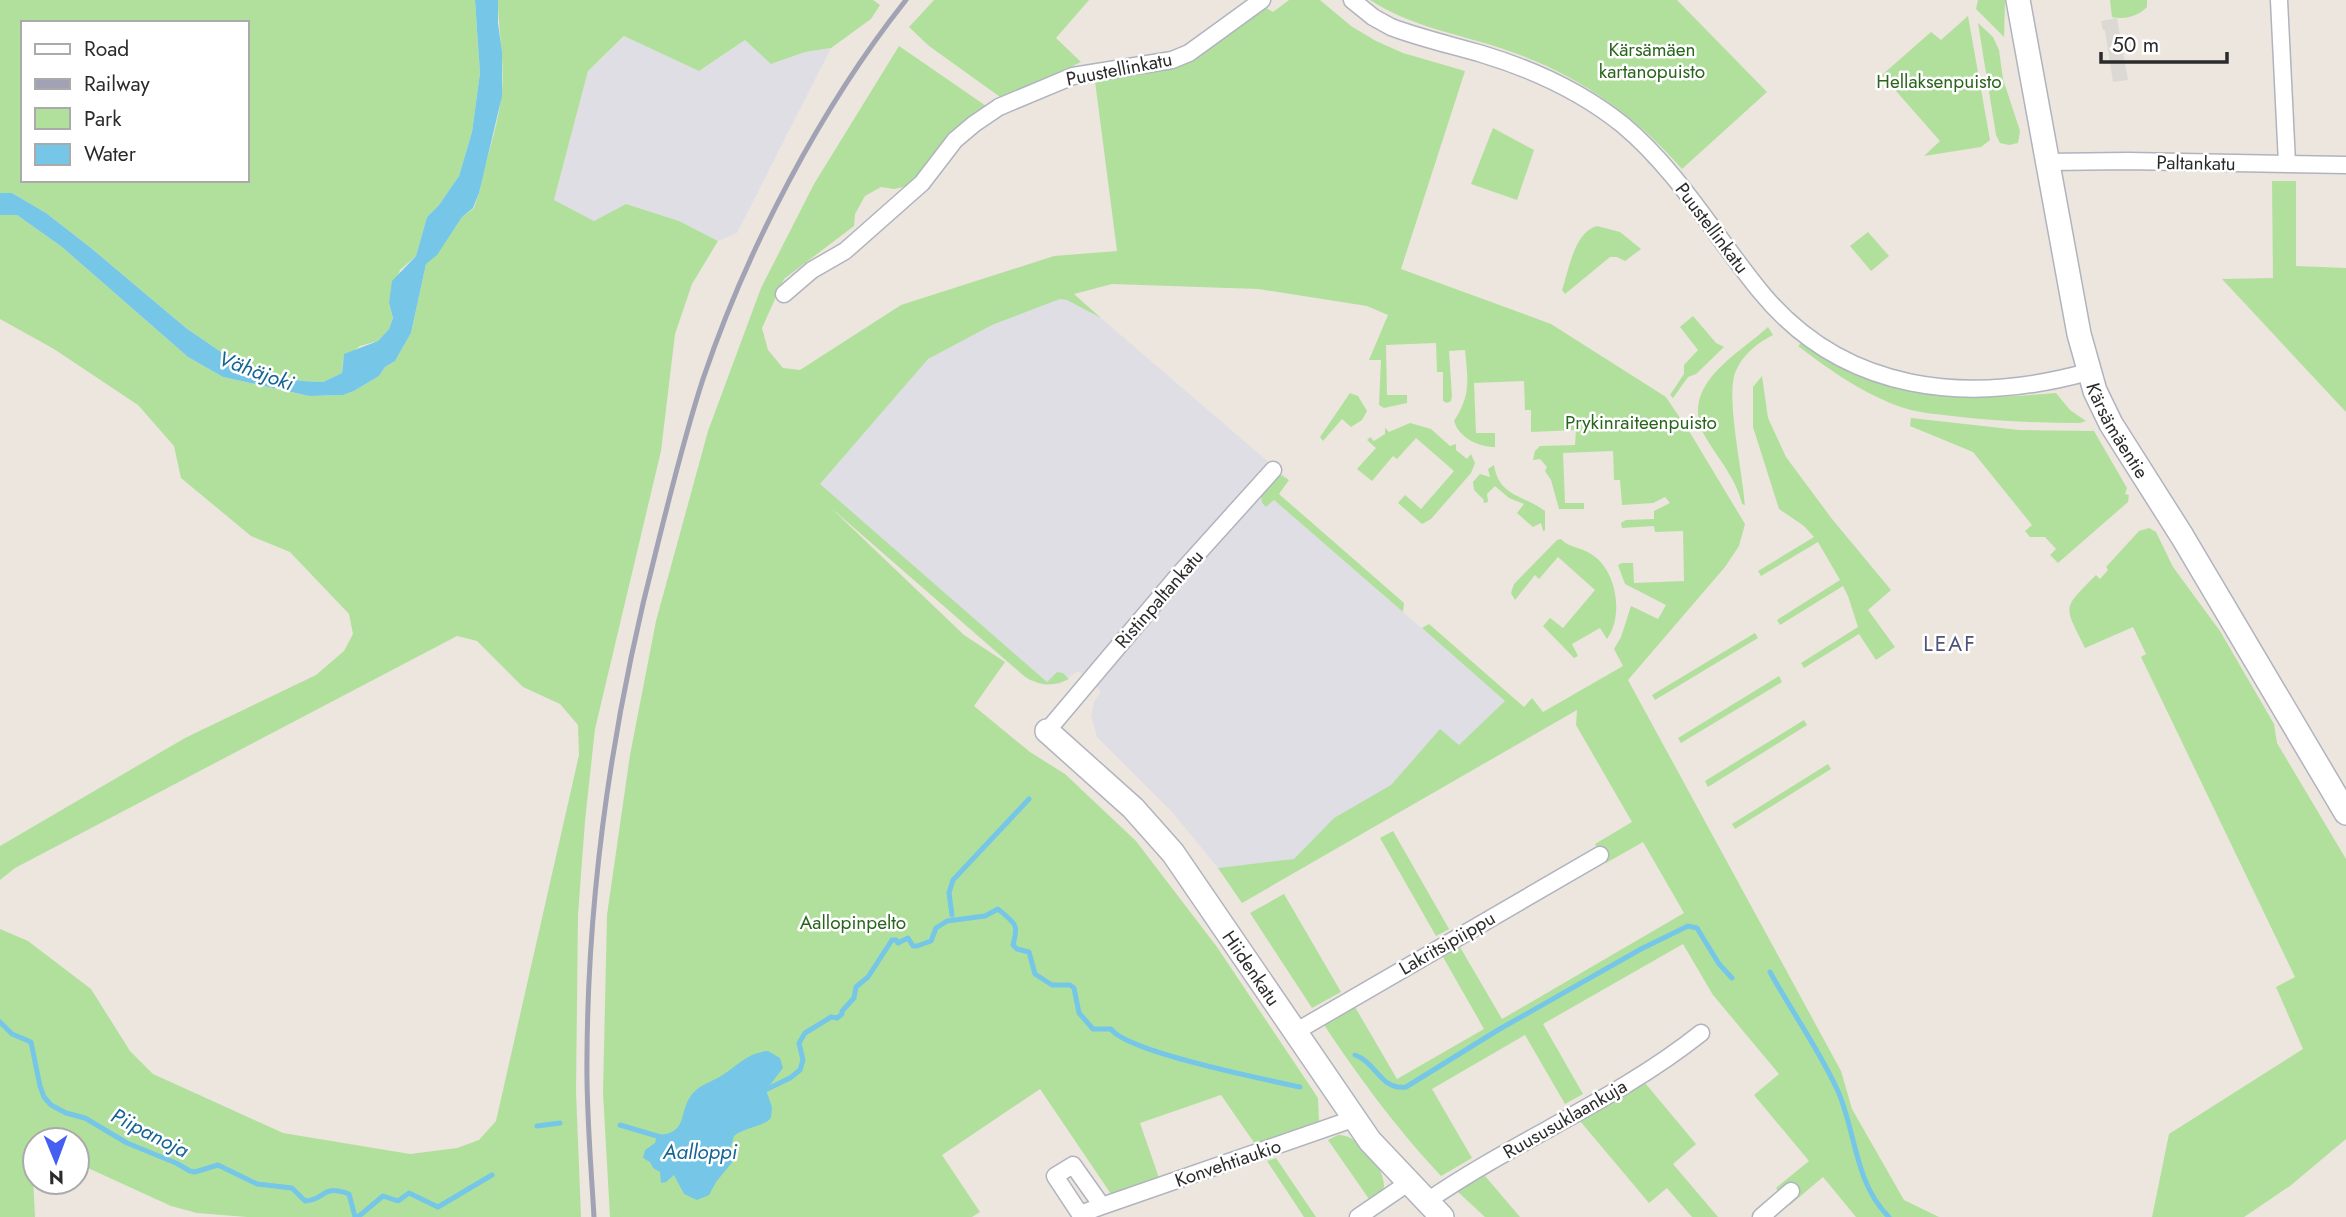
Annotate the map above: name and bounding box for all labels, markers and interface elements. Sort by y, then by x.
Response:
legend [21,21,248,182]
scale bar [2101,21,2227,65]
text: 50 m [2112,30,2159,60]
text: Road [84,34,129,64]
park label: Kärsämäen kartanopuisto [1599,36,1705,85]
street label: Puustellinkatu [1064,45,1174,93]
park label: Hellaksenpuisto [1876,68,2002,95]
text: Railway [84,69,150,99]
text: Park [84,104,122,134]
text: Water [84,139,137,169]
street label: Paltankatu [2156,149,2236,177]
street label: Puustellinkatu [1669,177,1755,279]
water label: Vähäjoki [214,344,298,399]
street label: Kärsämäentie [2080,380,2156,484]
park label: Prykinraiteenpuisto [1565,409,1717,436]
street label: Ristinpaltankatu [1109,544,1209,654]
district label: LEAF [1923,629,1977,659]
street label: Lakritsipiippu [1394,905,1500,981]
park label: Aallopinpelto [800,909,906,936]
street label: Hiidenkatu [1216,925,1287,1011]
street label: Ruususuklaankuja [1498,1073,1632,1165]
water label: Piipanoja [106,1101,194,1165]
north arrow [21,1126,91,1196]
street label: Konvehtiaukio [1171,1132,1285,1194]
water label: Aalloppi [662,1137,738,1167]
text: N [49,1164,64,1191]

